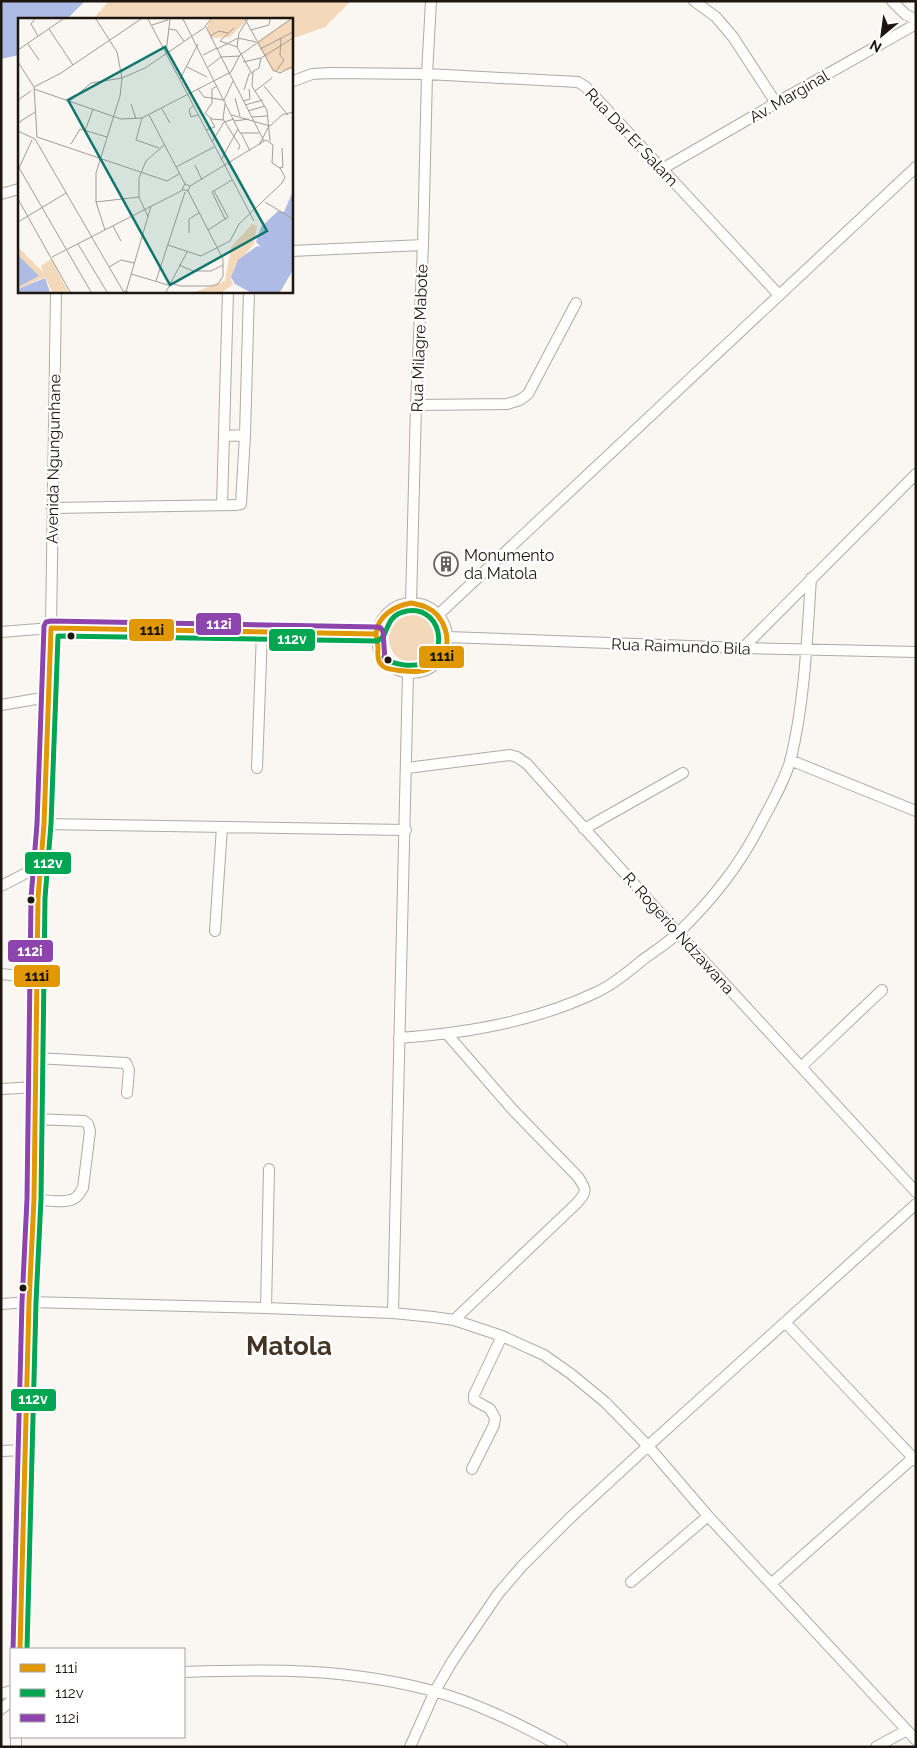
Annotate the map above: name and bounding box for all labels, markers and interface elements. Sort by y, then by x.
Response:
north arrow [857,10,907,60]
inset map [18,18,292,292]
text: N [867,37,884,56]
street label: Av. Marginal [746,66,833,127]
street label: Rua Dar Er Salam [581,84,682,190]
street label: Rua Milagre Mabote [407,263,432,413]
street label: Avenida Ngungunhane [43,374,64,544]
place label: Monumento da Matola [464,546,554,583]
building icon: Monumento da Matola [433,551,459,577]
line badge: 112i [195,612,242,636]
text: 112i [206,616,232,632]
line badge: 111i [128,618,175,642]
text: 111i [140,622,164,638]
line badge: 112v [268,628,316,652]
unlabelled marker [66,631,76,641]
text: 112v [277,631,307,647]
street label: Rua Raimundo Bila [611,635,751,658]
line badge: 111i [418,645,465,669]
text: 111i [430,648,454,664]
unlabelled marker [383,655,393,665]
line badge: 112v [24,851,72,875]
text: 112v [33,855,63,871]
street label: R. Rogerio Ndzawana [619,869,738,998]
unlabelled marker [26,895,36,905]
line badge: 112i [7,939,54,963]
text: 112i [17,943,43,959]
line badge: 111i [13,964,61,988]
text: 111i [25,968,49,984]
unlabelled marker [18,1283,28,1293]
district label: Matola [246,1331,332,1361]
line badge: 112v [10,1388,57,1412]
text: 112v [18,1391,48,1407]
legend [10,1648,185,1738]
text: 111i [55,1659,78,1677]
text: 112v [55,1684,84,1702]
text: 112i [55,1709,79,1727]

